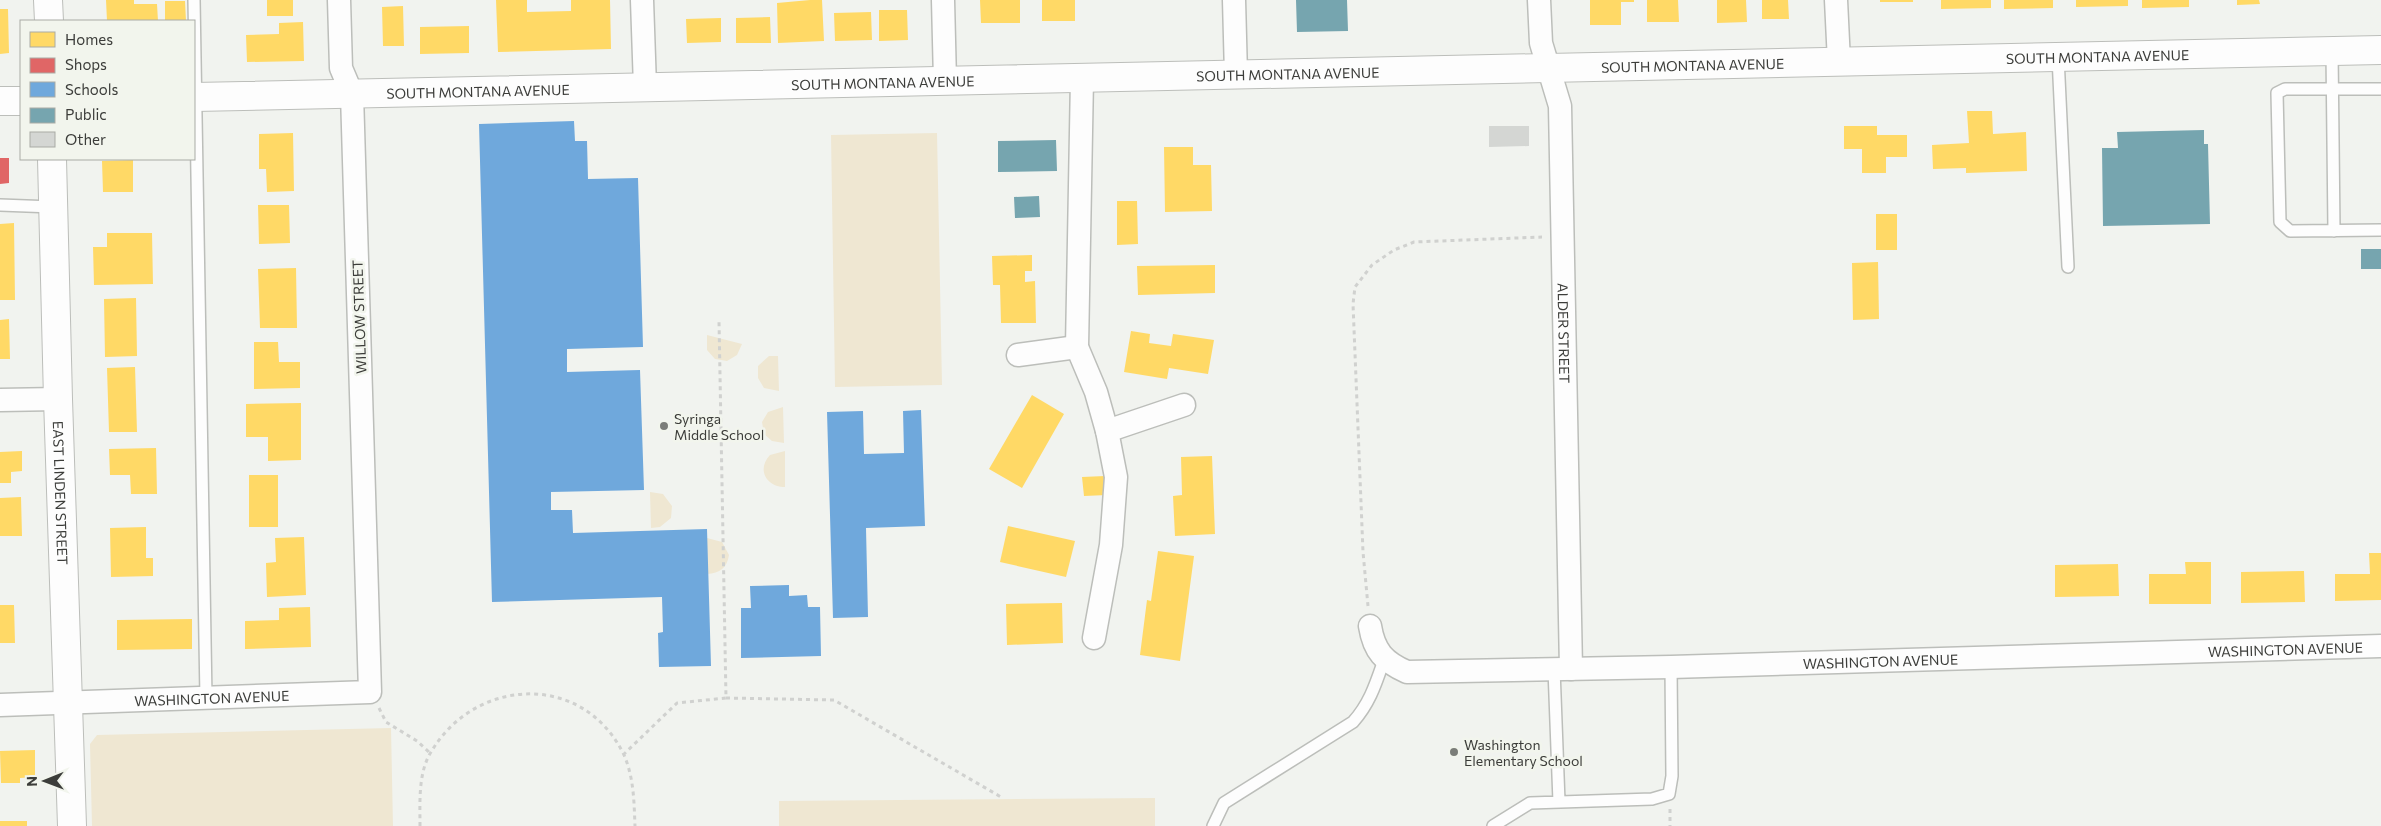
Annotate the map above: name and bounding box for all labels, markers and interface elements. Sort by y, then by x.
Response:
legend [20,20,195,160]
text: Homes [65,30,113,48]
street label: SOUTH MONTANA AVENUE [2006,46,2189,67]
street label: SOUTH MONTANA AVENUE [1601,54,1784,75]
text: Shops [65,55,107,73]
street label: SOUTH MONTANA AVENUE [1196,63,1380,84]
street label: SOUTH MONTANA AVENUE [791,72,975,93]
text: Schools [65,80,119,98]
street label: SOUTH MONTANA AVENUE [386,80,570,101]
text: Public [65,105,107,123]
text: Other [65,130,106,148]
street label: WILLOW STREET [349,260,369,374]
street label: ALDER STREET [1555,283,1574,383]
place label: Syringa Middle School [674,410,764,443]
marker: Syringa Middle School [658,420,670,432]
street label: EAST LINDEN STREET [50,421,72,565]
street label: WASHINGTON AVENUE [2207,638,2363,660]
street label: WASHINGTON AVENUE [1803,650,1958,672]
street label: WASHINGTON AVENUE [134,686,290,709]
place label: Washington Elementary School [1464,736,1583,769]
marker: Washington Elementary School [1448,746,1460,758]
north arrow [20,756,70,806]
text: N [23,776,40,787]

